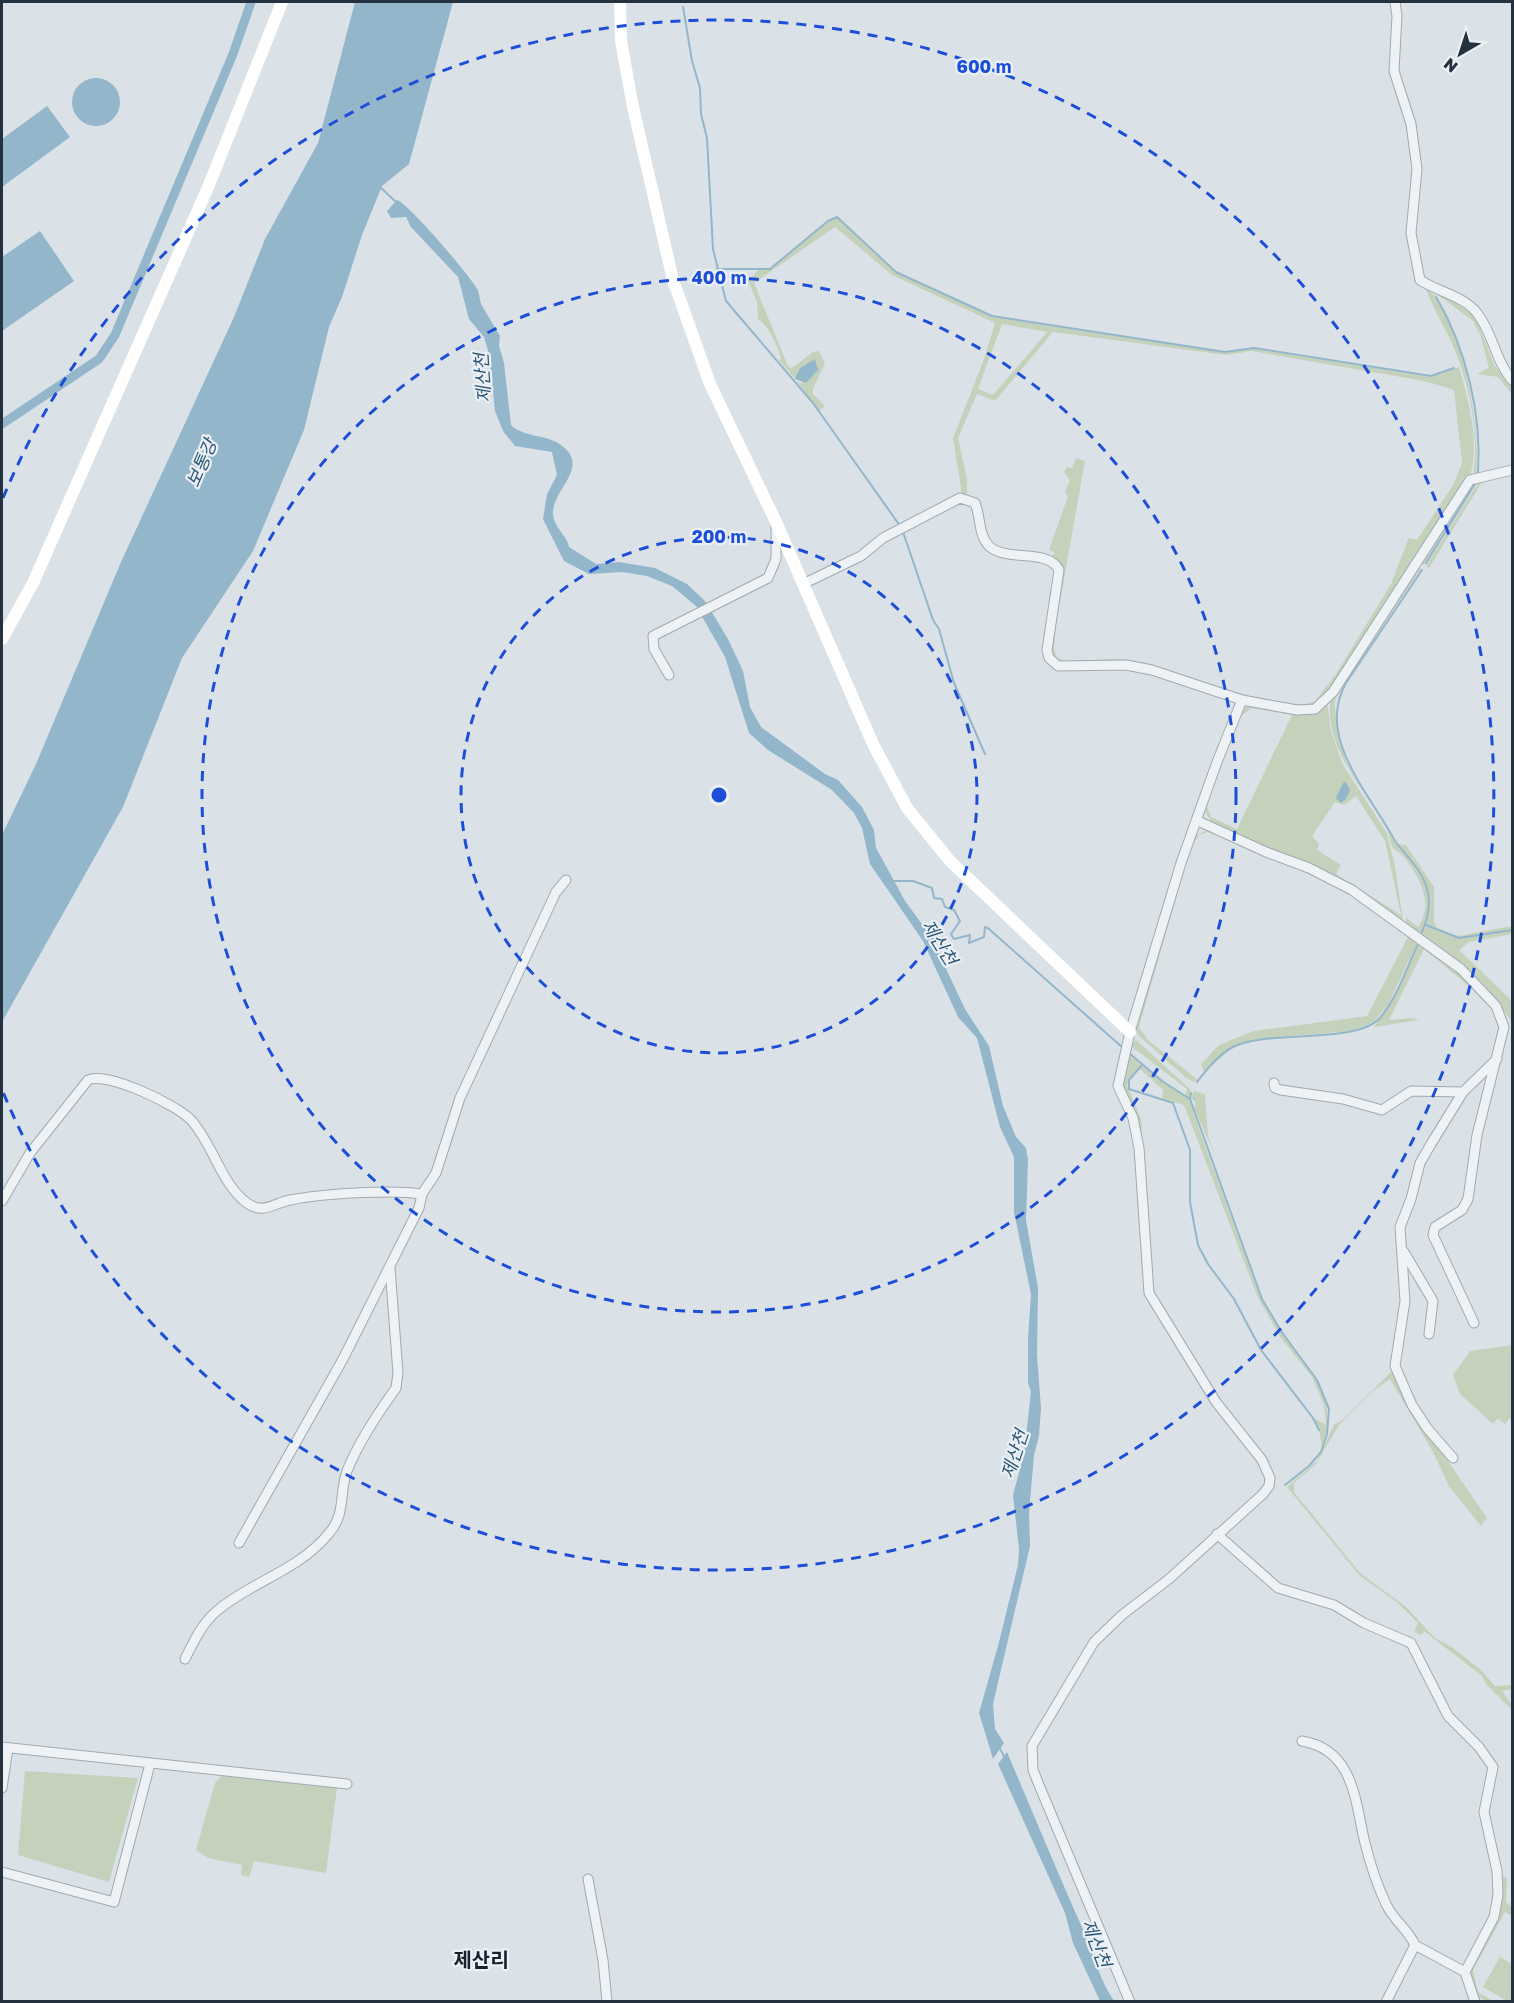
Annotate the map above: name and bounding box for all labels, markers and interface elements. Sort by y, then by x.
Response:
north arrow [1430,24,1490,84]
text: N [1440,54,1462,77]
text: 600 m [956,55,1012,77]
text: 400 m [692,266,746,288]
water label: 제산천 [469,350,495,404]
water label: 보통강 [181,434,222,490]
text: 200 m [692,525,746,547]
centre of rings [709,785,729,805]
water label: 제산천 [918,915,964,971]
water label: 제산천 [996,1425,1033,1481]
water label: 제산천 [1078,1916,1117,1972]
district label: 제산리 [453,1947,509,1971]

